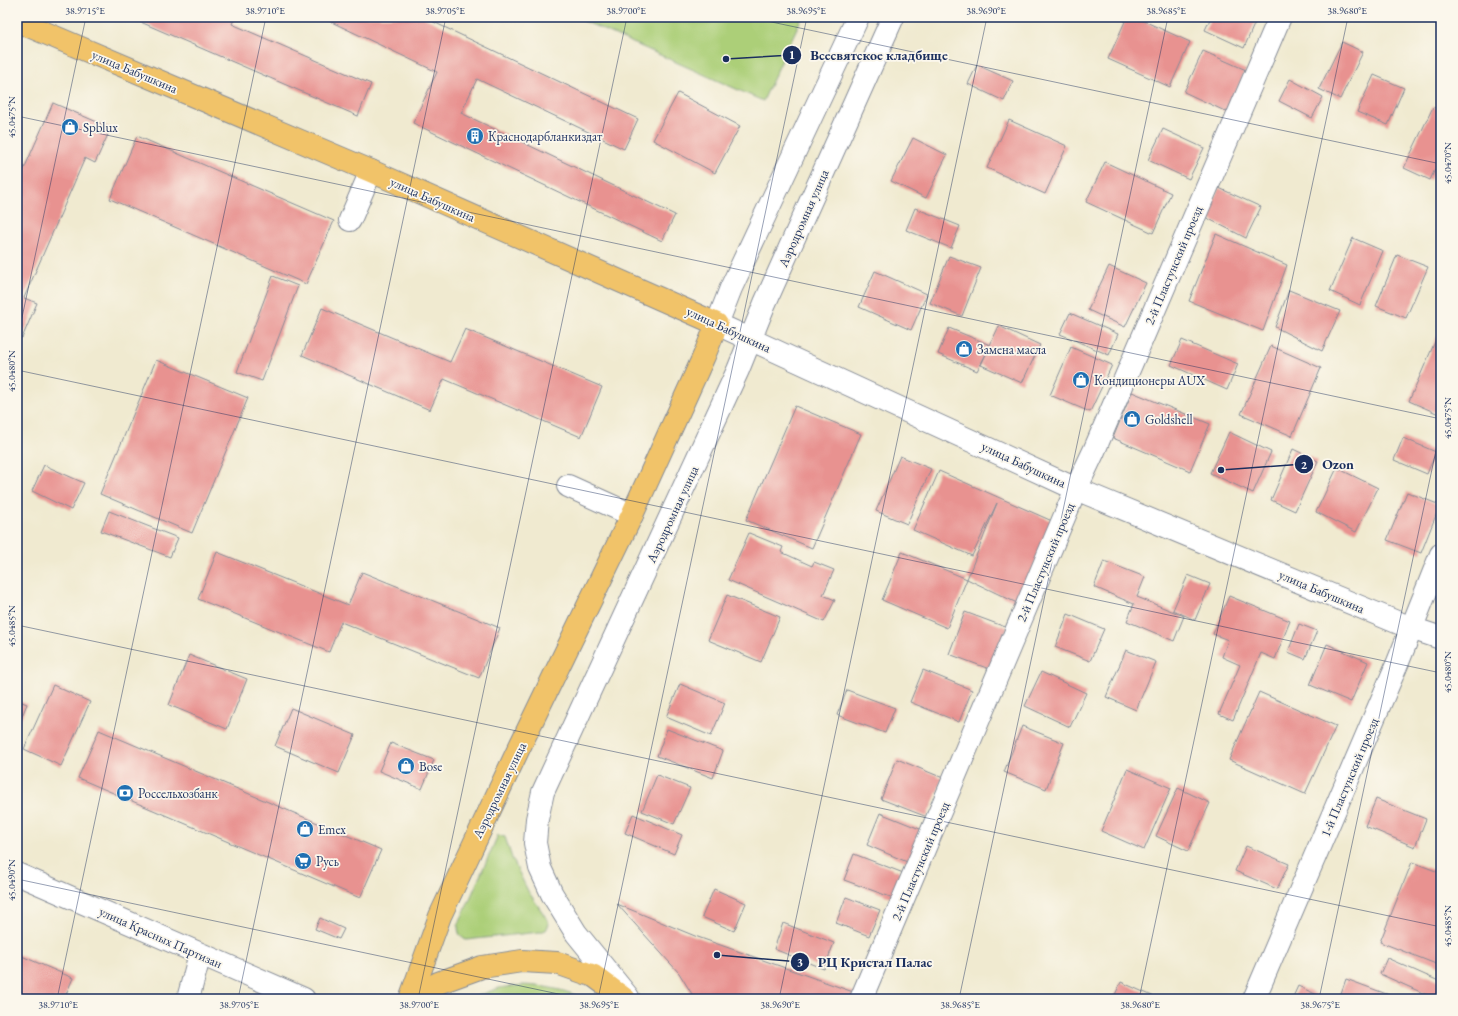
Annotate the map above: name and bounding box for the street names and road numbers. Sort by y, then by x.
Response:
street label: улица Бабушкина [90,46,181,97]
street label: Аэродромная улица [774,166,833,271]
street label: улица Бабушкина [388,173,479,226]
street label: 2-й Пластунский проезд [1141,203,1206,327]
street label: улица Бабушкина [684,302,774,357]
street label: улица Бабушкина [979,437,1069,492]
street label: Аэродромная улица [642,462,703,566]
street label: 2-й Пластунский проезд [1013,500,1078,624]
street label: улица Бабушкина [1277,566,1368,617]
street label: 1-й Пластунский проезд [1317,715,1382,839]
street label: Аэродромная улица [468,739,530,842]
street label: 2-й Пластунский проезд [888,799,953,923]
street label: улица Красных Партизан [97,903,225,972]

